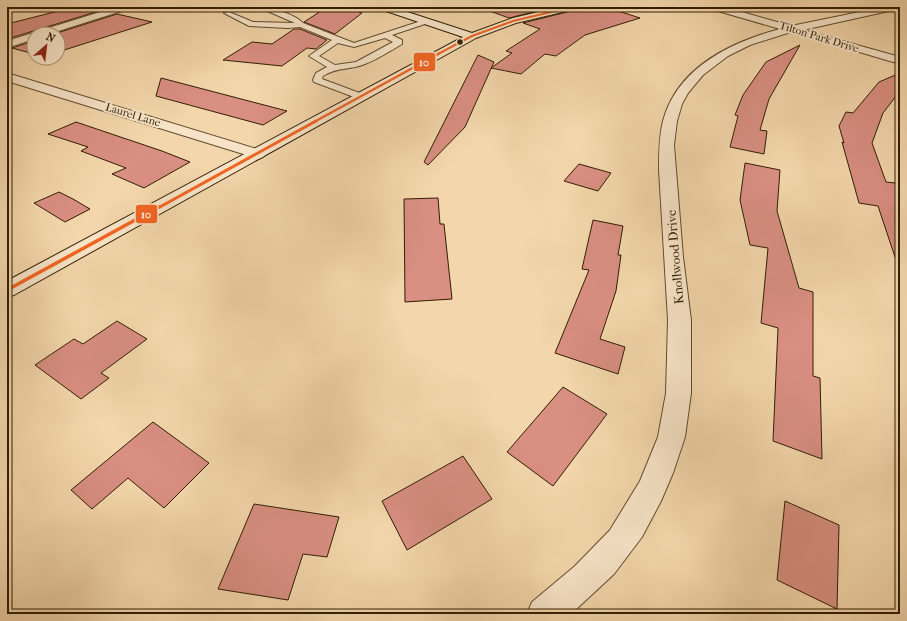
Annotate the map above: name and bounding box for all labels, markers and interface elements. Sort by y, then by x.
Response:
street label: Tilton Park Drive [778,19,861,55]
north arrow [26,26,66,66]
text: N [44,30,58,46]
unlabelled marker [455,37,465,47]
line badge: 10 [413,52,436,72]
text: 10 [419,56,429,69]
street label: Laurel Lane [104,100,163,130]
line badge: 10 [135,204,158,224]
text: 10 [141,208,151,221]
street label: Knollwood Drive [663,209,687,305]

